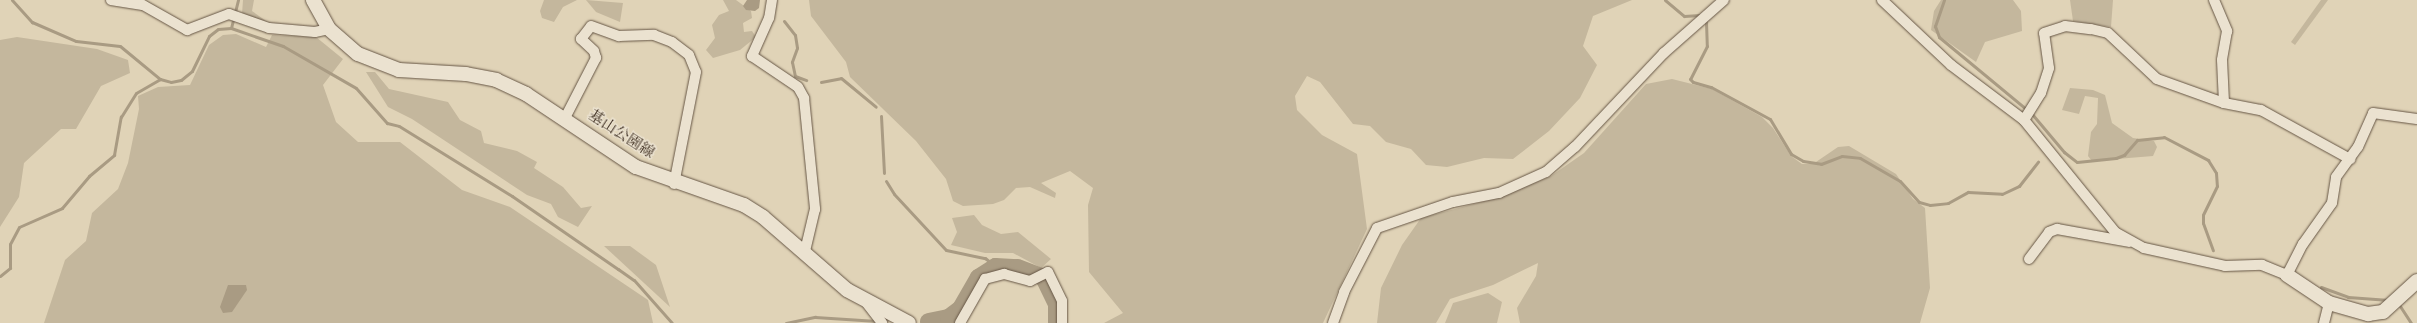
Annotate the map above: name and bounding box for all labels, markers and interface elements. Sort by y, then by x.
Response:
street label: 基山公園線 [585,107,657,163]

